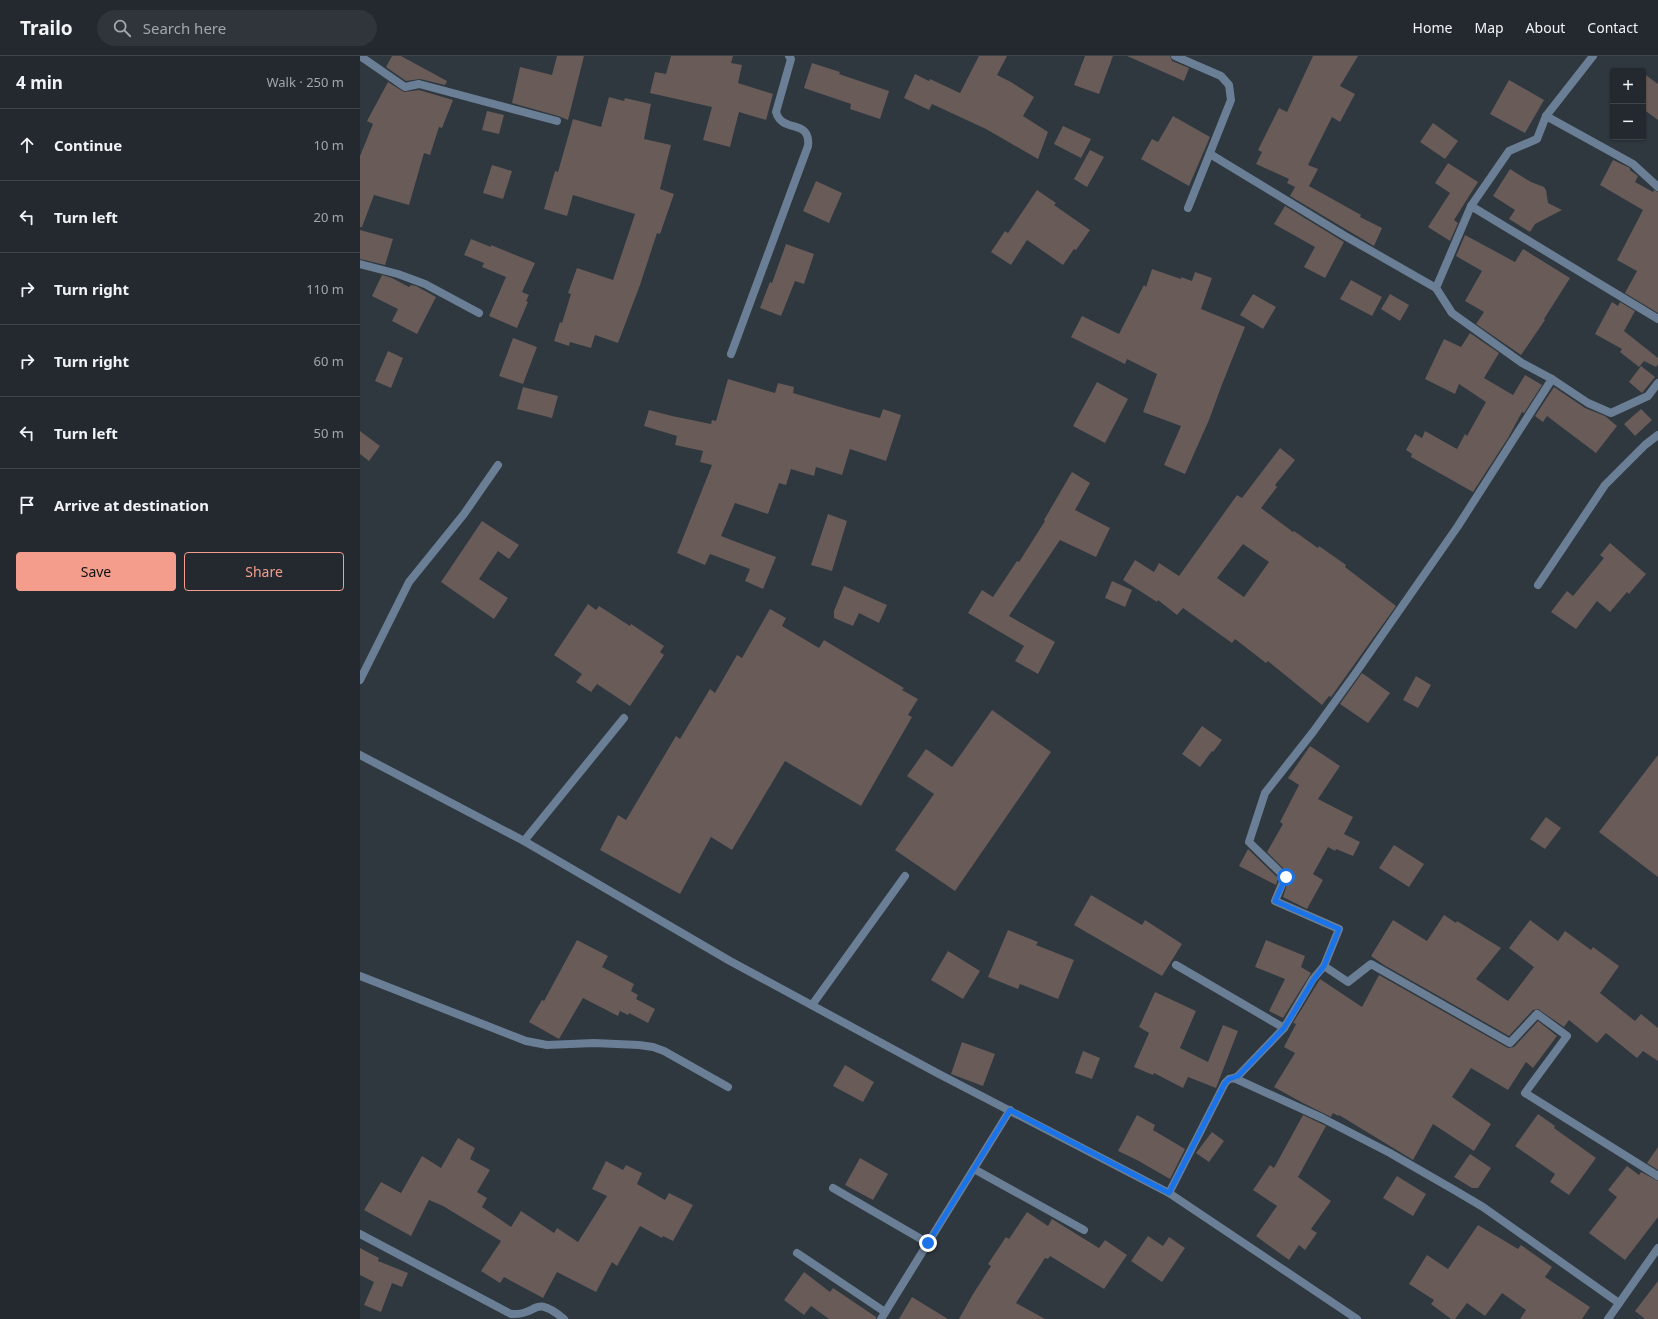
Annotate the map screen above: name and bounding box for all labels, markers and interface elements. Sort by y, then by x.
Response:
search box [97,10,377,46]
text: Trailo [20,15,73,41]
icon: search [111,17,133,39]
text: Search here [143,18,226,38]
text: Home [1413,18,1452,37]
text: Map [1474,18,1504,37]
text: About [1526,18,1565,37]
text: Contact [1587,18,1638,37]
map controls [1610,68,1646,140]
button: + [1610,68,1646,104]
text: 4 min [16,71,63,94]
text: Walk · 250 m [266,73,344,91]
button: − [1610,104,1646,140]
icon: ahead [16,134,38,156]
text: Continue [54,135,122,155]
text: 10 m [314,136,344,154]
icon: left [16,206,38,228]
text: Turn left [54,207,118,227]
text: 20 m [314,208,344,226]
icon: right [16,278,38,300]
text: Turn right [54,279,129,299]
text: 110 m [306,280,344,298]
icon: right [16,350,38,372]
text: Turn right [54,351,129,371]
text: 60 m [314,352,344,370]
icon: left [16,422,38,444]
text: Turn left [54,423,118,443]
text: 50 m [314,424,344,442]
icon: arrive [16,494,38,516]
text: Arrive at destination [54,495,209,515]
button: Save [16,552,176,591]
button: Share [184,552,344,591]
route start [1277,868,1295,886]
route end [919,1234,937,1252]

